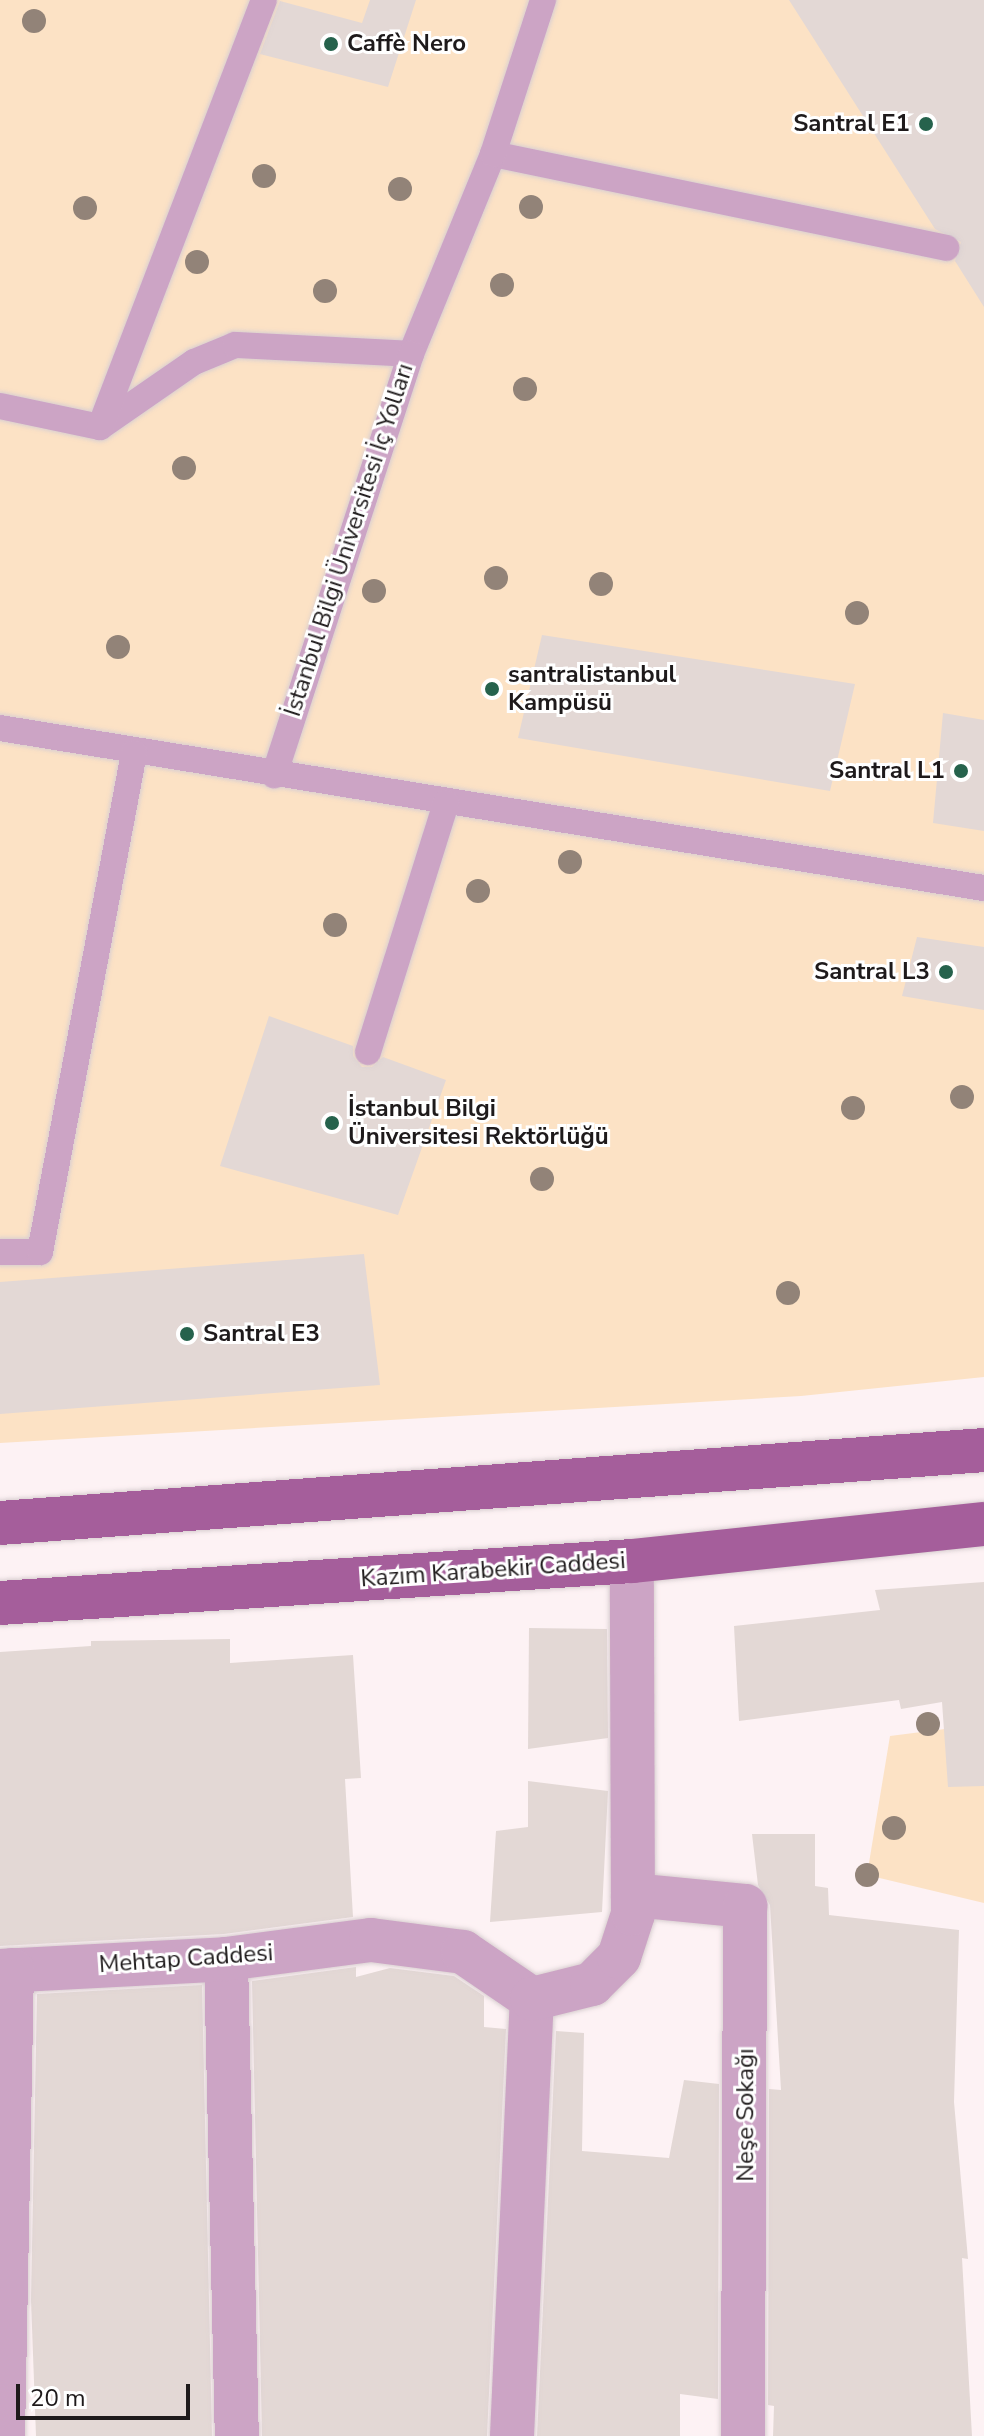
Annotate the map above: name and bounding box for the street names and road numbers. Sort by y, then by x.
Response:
street label: İstanbul Bilgi Üniversitesi İç Yolları [278,360,420,720]
street label: Kazım Karabekir Caddesi [360,1546,626,1594]
street label: Mehtap Caddesi [98,1939,274,1979]
street label: Neşe Sokağı [732,2048,760,2182]

